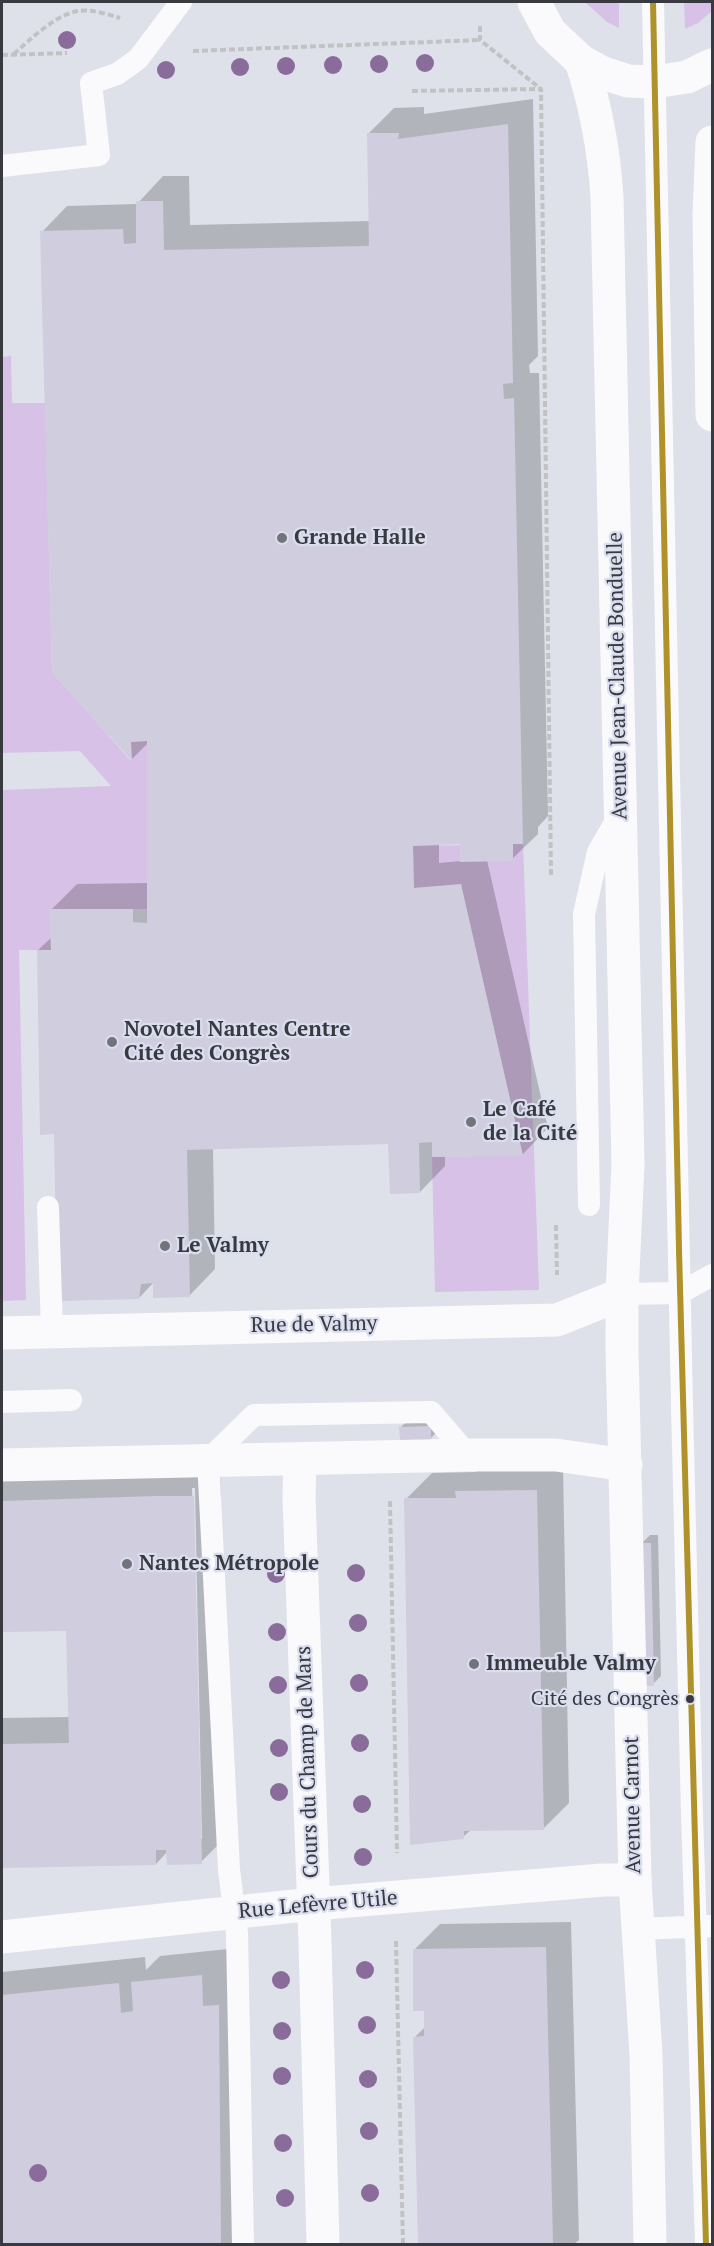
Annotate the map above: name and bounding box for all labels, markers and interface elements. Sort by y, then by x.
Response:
place label: Grande Halle [294,525,426,551]
marker: Grande Halle [275,531,289,545]
street label: Avenue Jean-Claude Bonduelle [603,532,633,820]
place label: Novotel Nantes Centre Cité des Congrès [124,1017,350,1067]
marker: Novotel Nantes Centre Cité des Congrès [105,1035,119,1049]
place label: Le Café de la Cité [483,1097,577,1147]
marker: Le Café de la Cité [464,1115,478,1129]
place label: Le Valmy [177,1233,269,1259]
marker: Le Valmy [158,1239,172,1253]
street label: Rue de Valmy [250,1311,378,1339]
place label: Nantes Métropole [139,1551,319,1577]
marker: Nantes Métropole [120,1557,134,1571]
street label: Cours du Champ de Mars [291,1645,325,1879]
place label: Immeuble Valmy [486,1651,656,1677]
marker: Immeuble Valmy [467,1657,481,1671]
place label: Cité des Congrès [531,1687,679,1711]
marker: Cité des Congrès [684,1693,696,1705]
street label: Avenue Carnot [619,1736,647,1874]
street label: Rue Lefèvre Utile [237,1885,399,1925]

